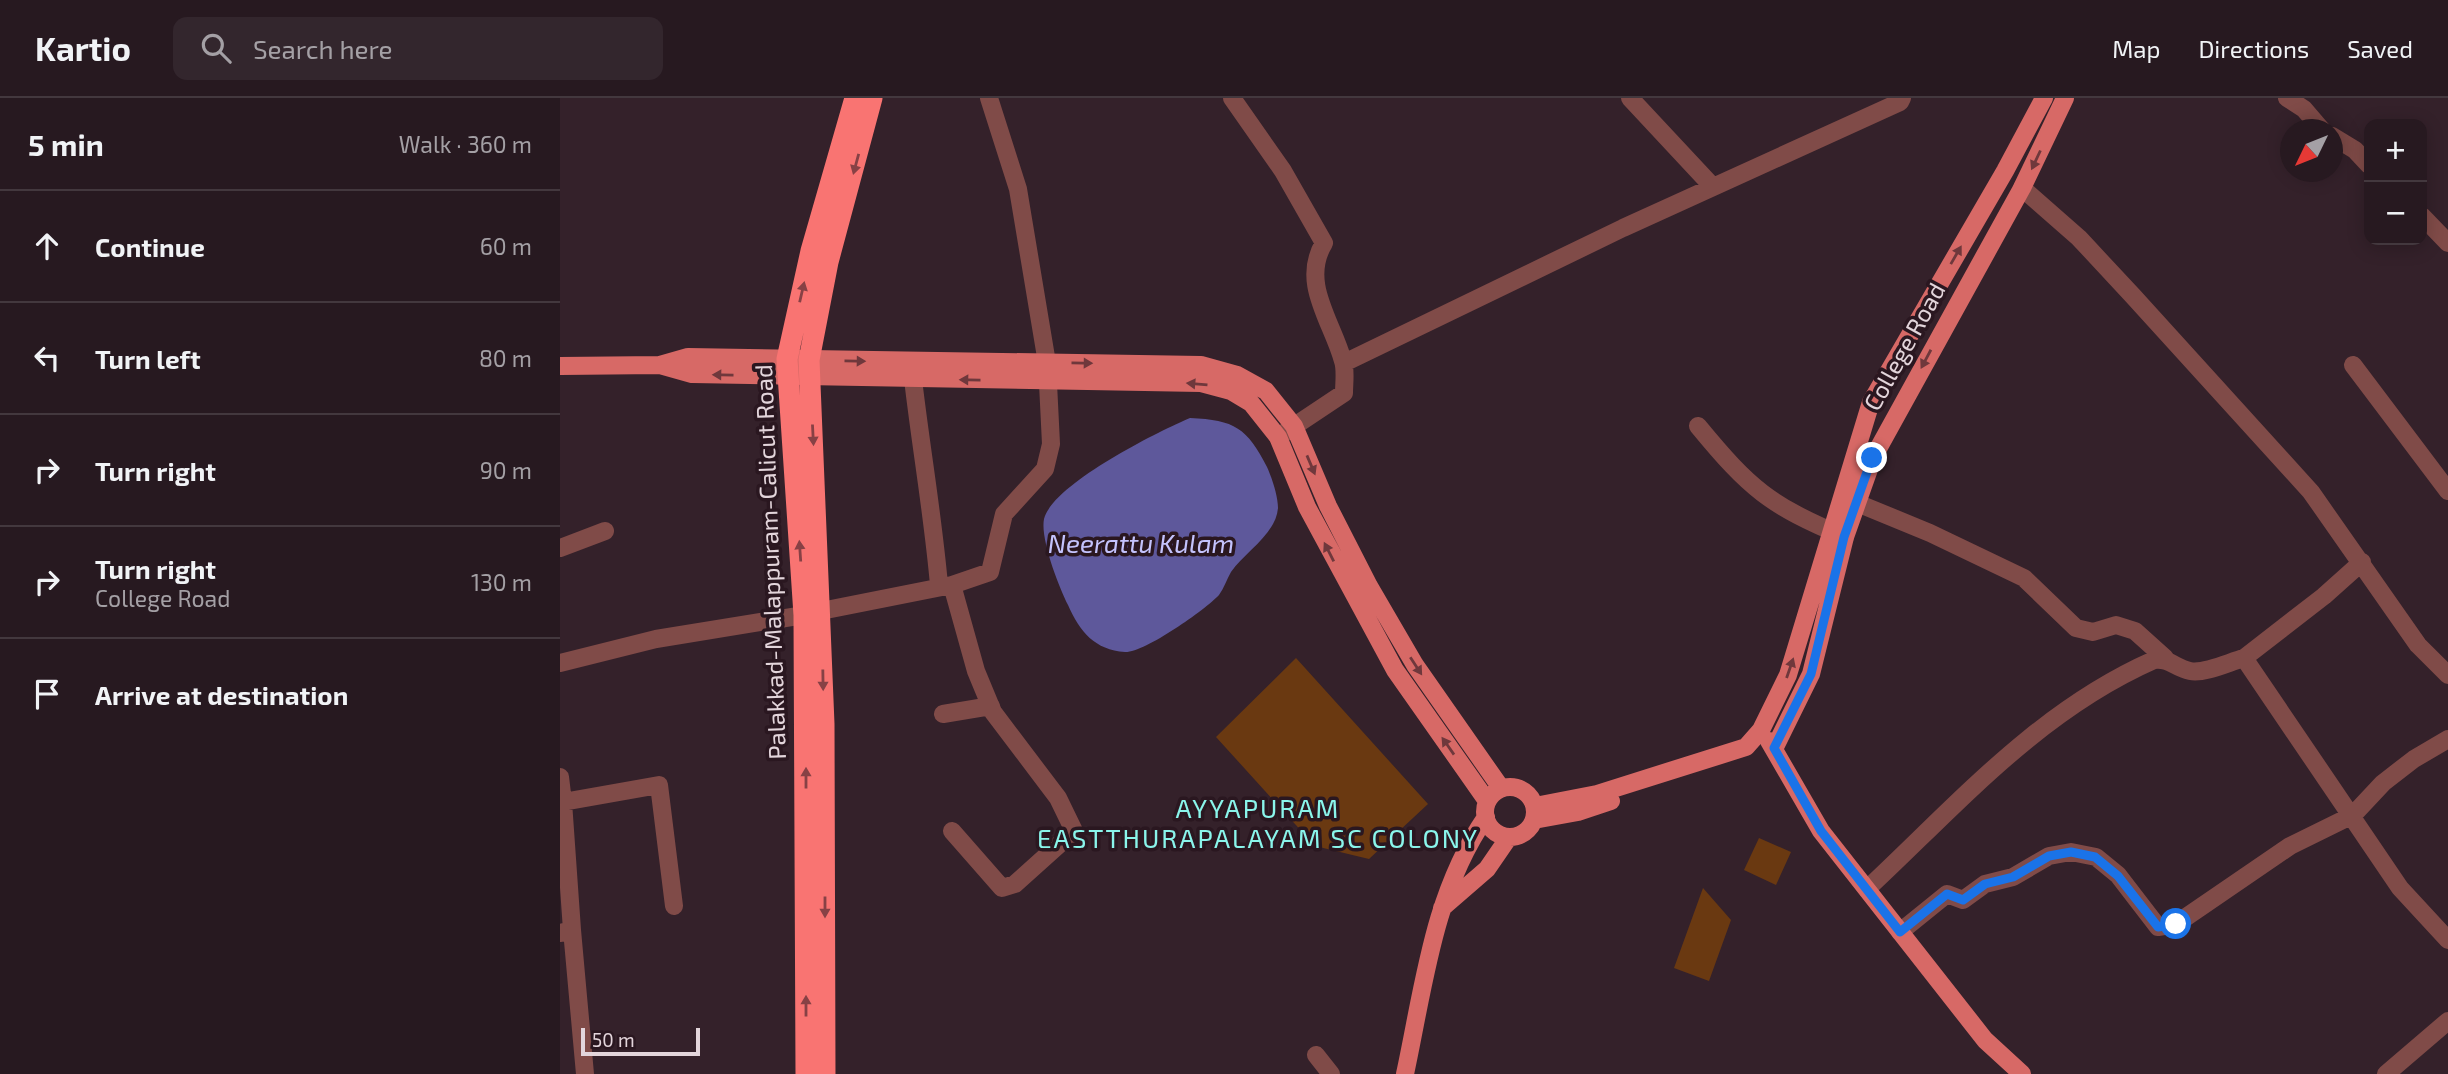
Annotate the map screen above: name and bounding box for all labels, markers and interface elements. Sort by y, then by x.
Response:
search box [173,17,663,80]
text: Kartio [35,28,131,68]
icon: search [197,29,235,67]
text: Search here [253,33,393,64]
text: Map [2112,34,2160,63]
text: Directions [2198,34,2309,63]
text: Saved [2347,34,2413,63]
north arrow [2280,119,2343,182]
map controls [2364,119,2427,245]
button: + [2364,119,2427,182]
text: 5 min [28,126,104,162]
text: Walk · 360 m [399,130,532,158]
one-way arrow [2030,150,2041,170]
one-way arrow [850,154,860,175]
button: − [2364,182,2427,245]
icon: ahead [28,227,66,265]
text: Continue [95,231,205,262]
text: 60 m [480,232,532,260]
one-way arrow [1950,246,1962,265]
street label: College Road [1857,277,1951,415]
one-way arrow [797,281,808,303]
icon: left [28,339,66,377]
text: Turn left [95,343,201,374]
text: 80 m [479,344,532,372]
one-way arrow [1920,349,1932,369]
one-way arrow [844,355,866,367]
one-way arrow [1072,357,1094,369]
street label: Palakkad-Malappuram-Calicut Road [748,364,791,760]
one-way arrow [712,370,734,381]
one-way arrow [958,374,980,386]
one-way arrow [1186,378,1208,389]
one-way arrow [808,424,819,446]
route end [1856,442,1887,473]
icon: right [28,451,66,489]
text: Turn right [95,455,216,486]
one-way arrow [1305,455,1317,475]
text: 90 m [480,456,532,484]
water label: Neerattu Kulam [1048,527,1234,558]
one-way arrow [794,540,805,562]
one-way arrow [1324,542,1335,562]
text: Turn right [95,553,216,584]
icon: right [28,563,66,601]
text: 130 m [471,568,532,596]
text: College Road [95,584,230,612]
one-way arrow [1409,657,1422,676]
one-way arrow [1785,658,1796,679]
one-way arrow [817,669,828,691]
icon: arrive [28,675,66,713]
text: Arrive at destination [95,679,348,710]
one-way arrow [1441,737,1455,755]
one-way arrow [800,767,812,789]
district label: AYYAPURAM EASTTHURAPALAYAM SC COLONY [1037,792,1479,853]
one-way arrow [819,896,830,918]
route start [2160,908,2191,939]
one-way arrow [800,995,812,1017]
scale bar [581,1025,700,1057]
text: 50 m [592,1028,635,1051]

